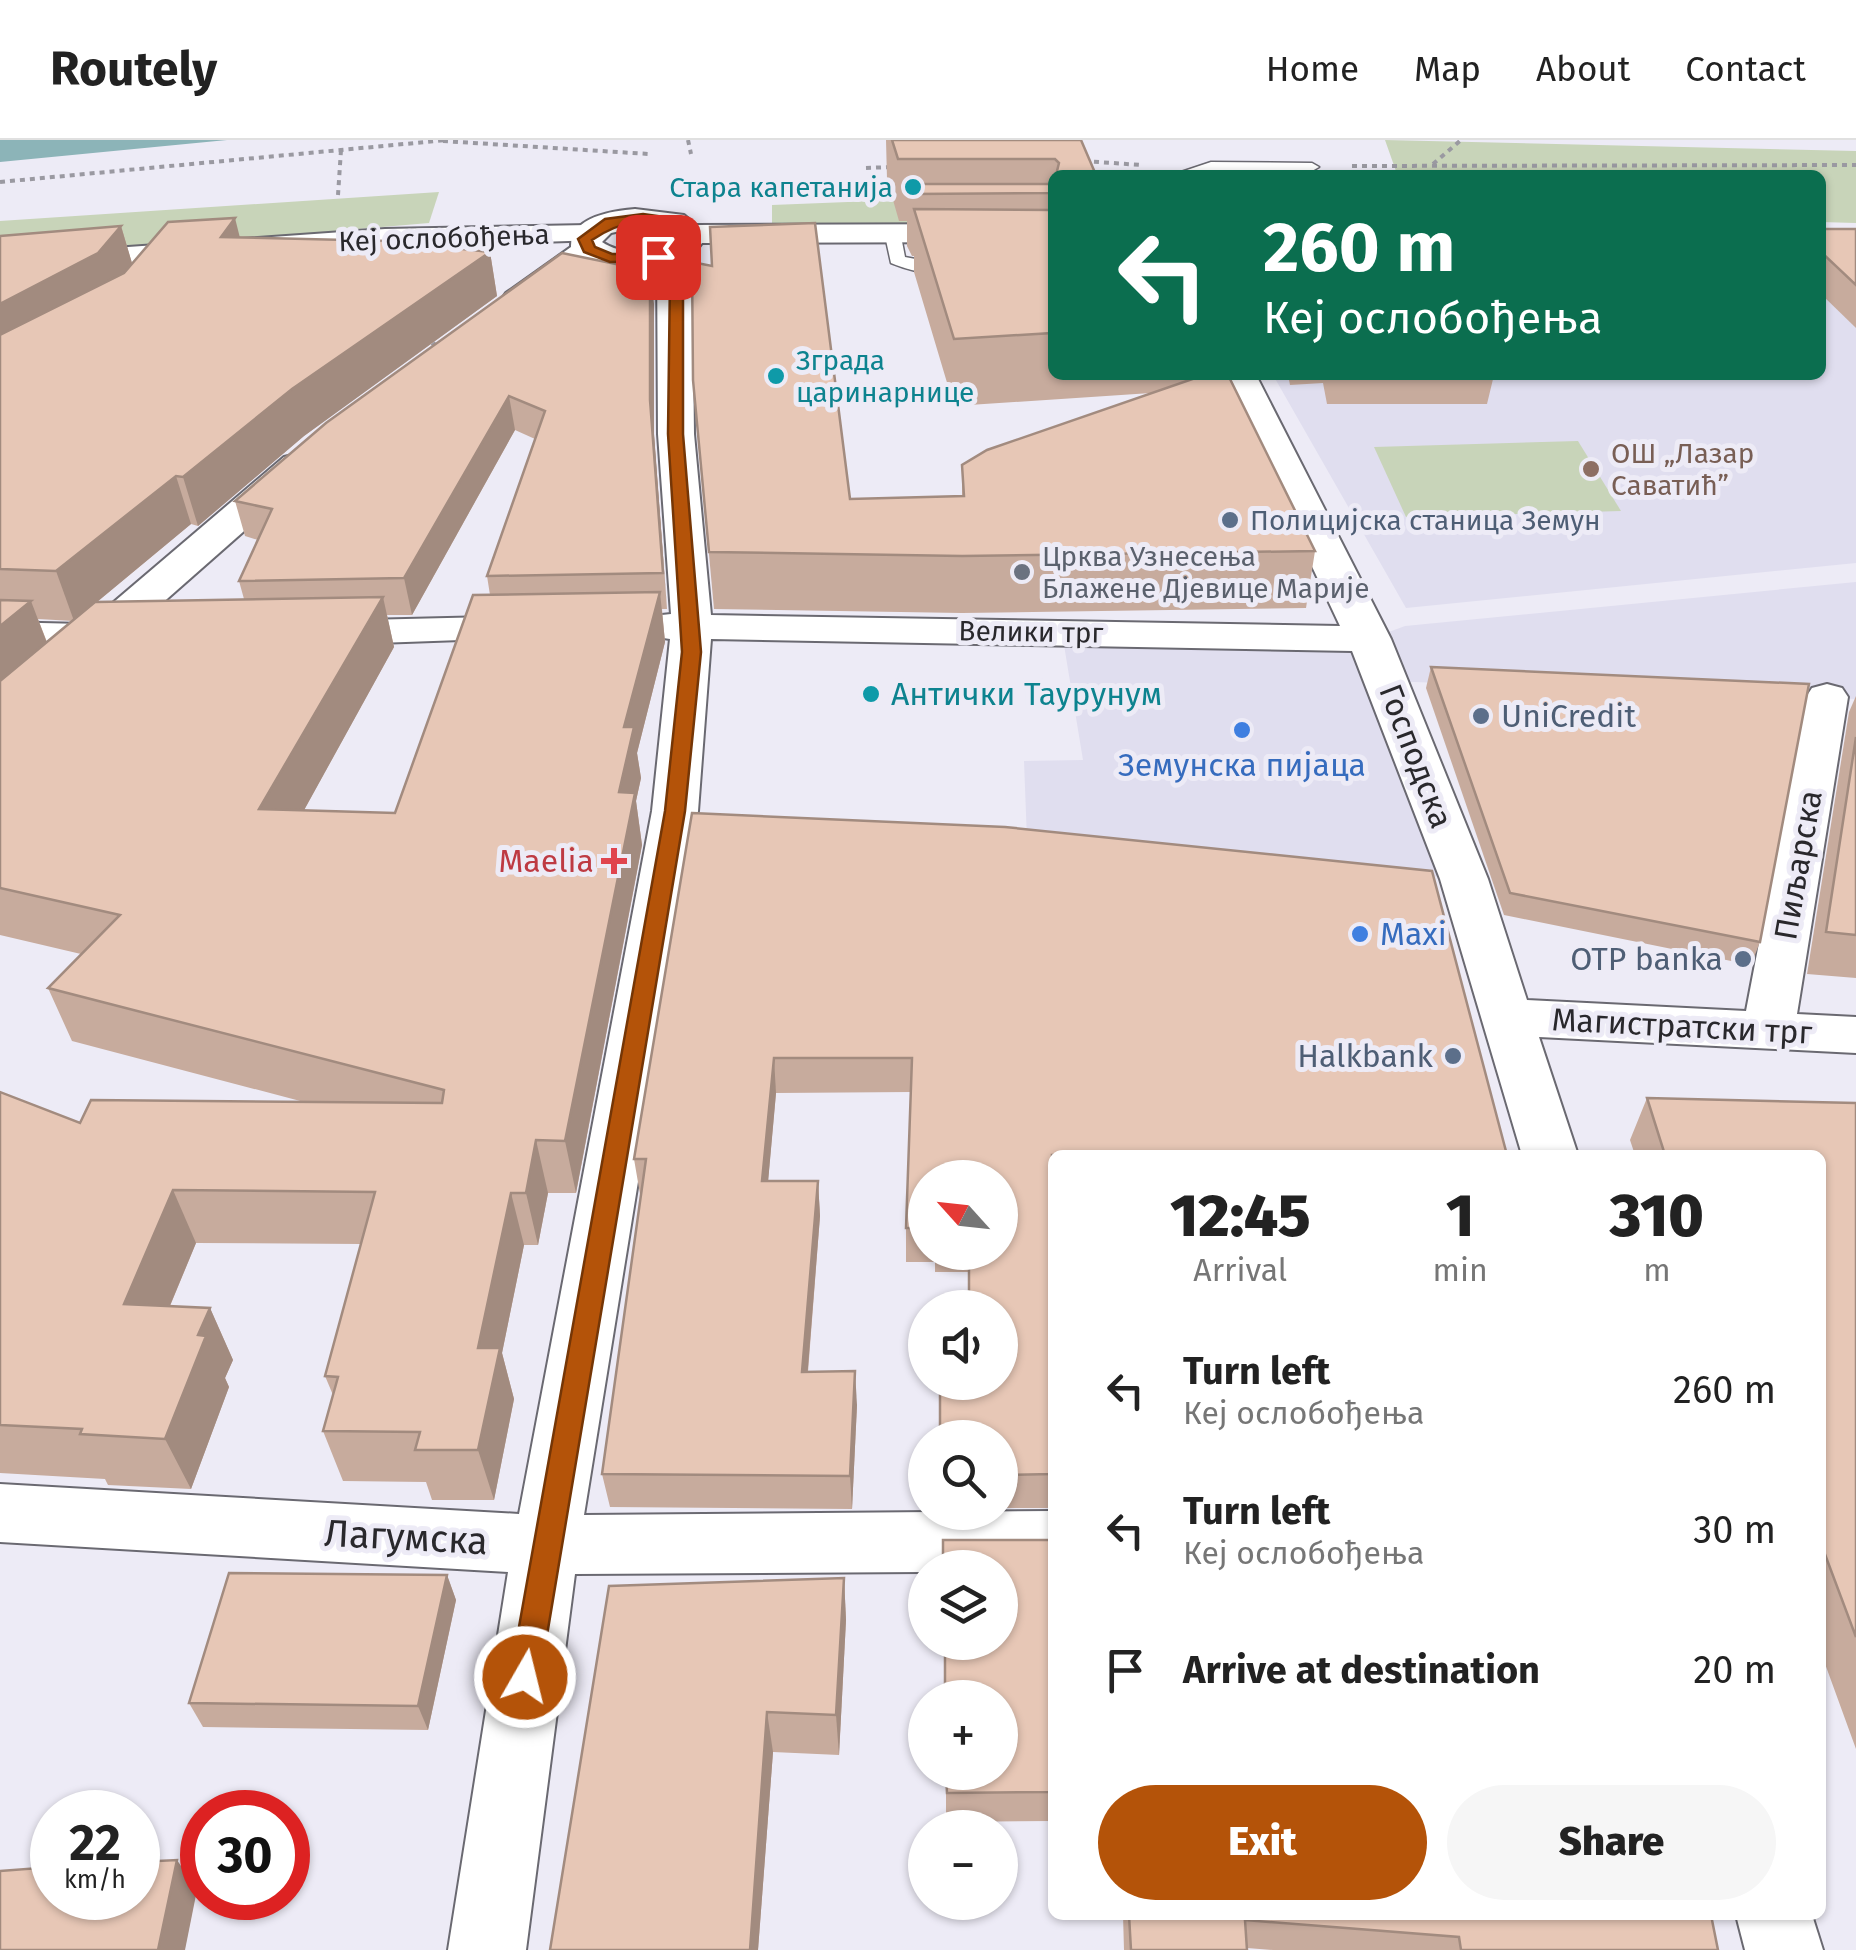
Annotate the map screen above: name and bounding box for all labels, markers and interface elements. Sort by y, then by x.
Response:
text: Routely [50,40,217,98]
text: Home [1266,48,1359,90]
text: Map [1414,48,1481,90]
text: About [1536,48,1630,90]
text: Contact [1685,48,1806,90]
place label: Стара капетанија [669,171,893,204]
marker: Стара капетанија [902,176,924,198]
text: 260 m [1263,206,1455,290]
icon: left [1098,210,1228,340]
pin [616,215,701,300]
street label: Кеј ослобођења [338,218,550,258]
icon: arrive [631,230,686,285]
text: Кеј ослобођења [1263,291,1602,345]
place label: Зграда царинарнице [796,344,974,409]
marker: Зграда царинарнице [765,365,787,387]
place label: ОШ „Лазар Саватић” [1611,437,1754,502]
marker: ОШ „Лазар Саватић” [1580,458,1602,480]
place label: Полицијска станица Земун [1250,504,1601,537]
marker: Полицијска станица Земун [1219,509,1241,531]
place label: Црква Узнесења Блажене Дјевице Марије [1042,540,1369,605]
marker: Црква Узнесења Блажене Дјевице Марије [1011,561,1033,583]
street label: Велики трг [958,614,1104,650]
place label: Антички Таурунум [891,675,1162,713]
street label: Господска [1371,679,1461,833]
marker: Антички Таурунум [860,683,882,705]
place label: UniCredit [1501,697,1636,735]
marker: UniCredit [1470,705,1492,727]
marker: Земунска пијаца [1231,719,1253,741]
place label: Земунска пијаца [1118,746,1366,784]
street label: Пиљарска [1766,787,1830,943]
place label: Maelia [498,842,594,880]
marker: Maelia [603,850,625,872]
place label: Maxi [1380,915,1447,953]
marker: Maxi [1349,923,1371,945]
place label: OTP banka [1570,940,1723,978]
marker: OTP banka [1732,948,1754,970]
street label: Магистратски трг [1551,1000,1813,1052]
place label: Halkbank [1297,1037,1434,1075]
marker: Halkbank [1442,1045,1464,1067]
north arrow [908,1160,1018,1270]
map controls [908,1160,1018,1920]
text: 12:45 [1170,1180,1311,1252]
text: 1 [1446,1180,1474,1252]
text: 310 [1610,1180,1704,1252]
text: Arrival [1193,1251,1287,1289]
text: min [1433,1251,1488,1289]
text: m [1643,1251,1671,1289]
button: sound [908,1290,1018,1400]
text: Turn left [1183,1348,1330,1394]
icon: left [1098,1363,1153,1418]
text: 260 m [1673,1367,1776,1413]
text: Кеј ослобођења [1183,1394,1424,1432]
button: search [908,1420,1018,1530]
text: Turn left [1183,1488,1330,1534]
icon: left [1098,1503,1153,1558]
text: 30 m [1693,1507,1776,1553]
street label: Лагумска [323,1510,489,1564]
text: Кеј ослобођења [1183,1534,1424,1572]
button: layers [908,1550,1018,1660]
position arrow [473,1625,577,1729]
icon: arrive [1098,1643,1153,1698]
text: Arrive at destination [1183,1647,1540,1693]
text: 20 m [1693,1647,1776,1693]
button: + [908,1680,1018,1790]
button: Exit [1098,1785,1427,1900]
button: Share [1447,1785,1776,1900]
speed limit sign: 30 [180,1790,310,1920]
button: − [908,1810,1018,1920]
text: 22 [69,1813,121,1873]
text: km/h [64,1865,126,1895]

